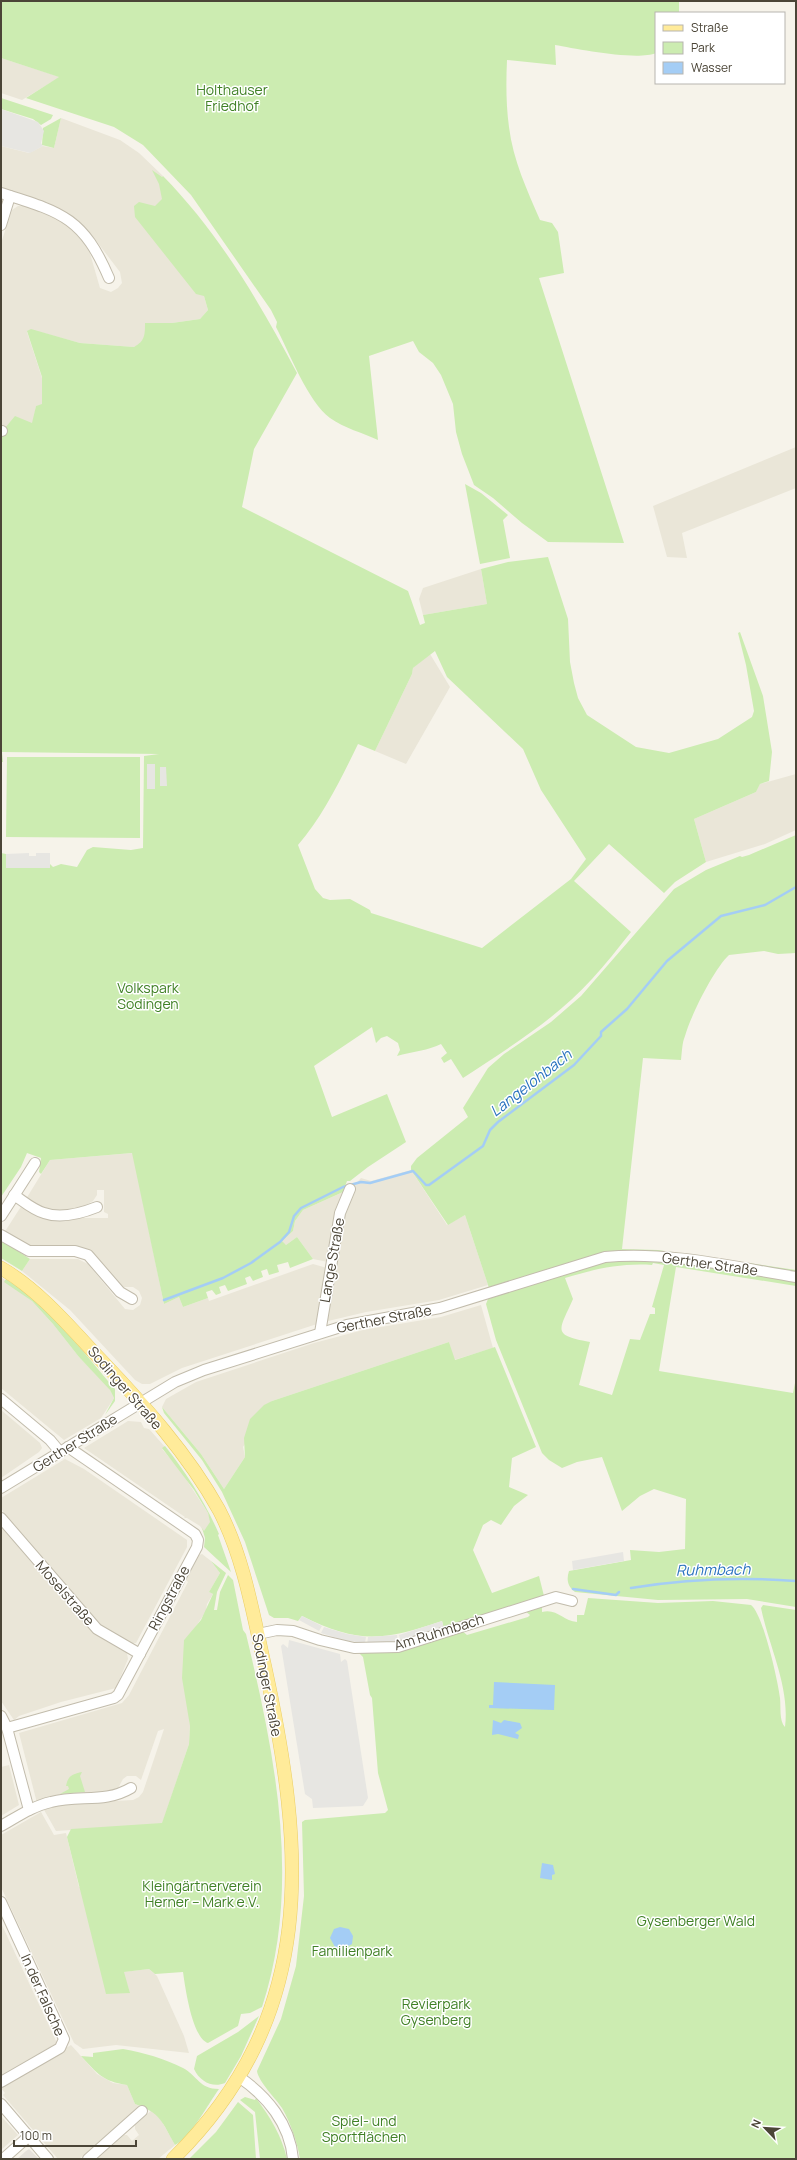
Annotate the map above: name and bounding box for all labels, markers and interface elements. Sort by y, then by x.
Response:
legend [655,12,785,84]
text: Straße [691,19,728,36]
text: Park [691,39,716,56]
text: Wasser [691,59,733,76]
park label: Holthauser Friedhof [196,80,268,115]
park label: Volkspark Sodingen [117,978,180,1013]
water label: Langelohbach [486,1043,577,1121]
street label: Lange Straße [315,1216,348,1304]
street label: Gerther Straße [661,1247,759,1280]
street label: Gerther Straße [335,1300,433,1337]
street label: Sodinger Straße [84,1342,167,1433]
street label: Gerther Straße [29,1409,121,1476]
street label: Moselstraße [32,1556,99,1629]
water label: Ruhmbach [676,1558,751,1581]
street label: Ringstraße [144,1562,194,1633]
street label: Am Ruhmbach [392,1609,486,1654]
street label: Sodinger Straße [248,1632,287,1738]
park label: Kleingärtnerverein Herner – Mark e.V. [142,1876,262,1911]
park label: Gysenberger Wald [637,1911,755,1930]
park label: Familienpark [312,1941,393,1960]
street label: In der Falsche [17,1951,70,2039]
park label: Revierpark Gysenberg [401,1994,471,2029]
north arrow [745,2108,785,2148]
park label: Spiel- und Sportflächen [322,2111,406,2146]
text: N [747,2117,764,2130]
scale bar [14,2122,136,2148]
text: 100 m [20,2127,52,2144]

